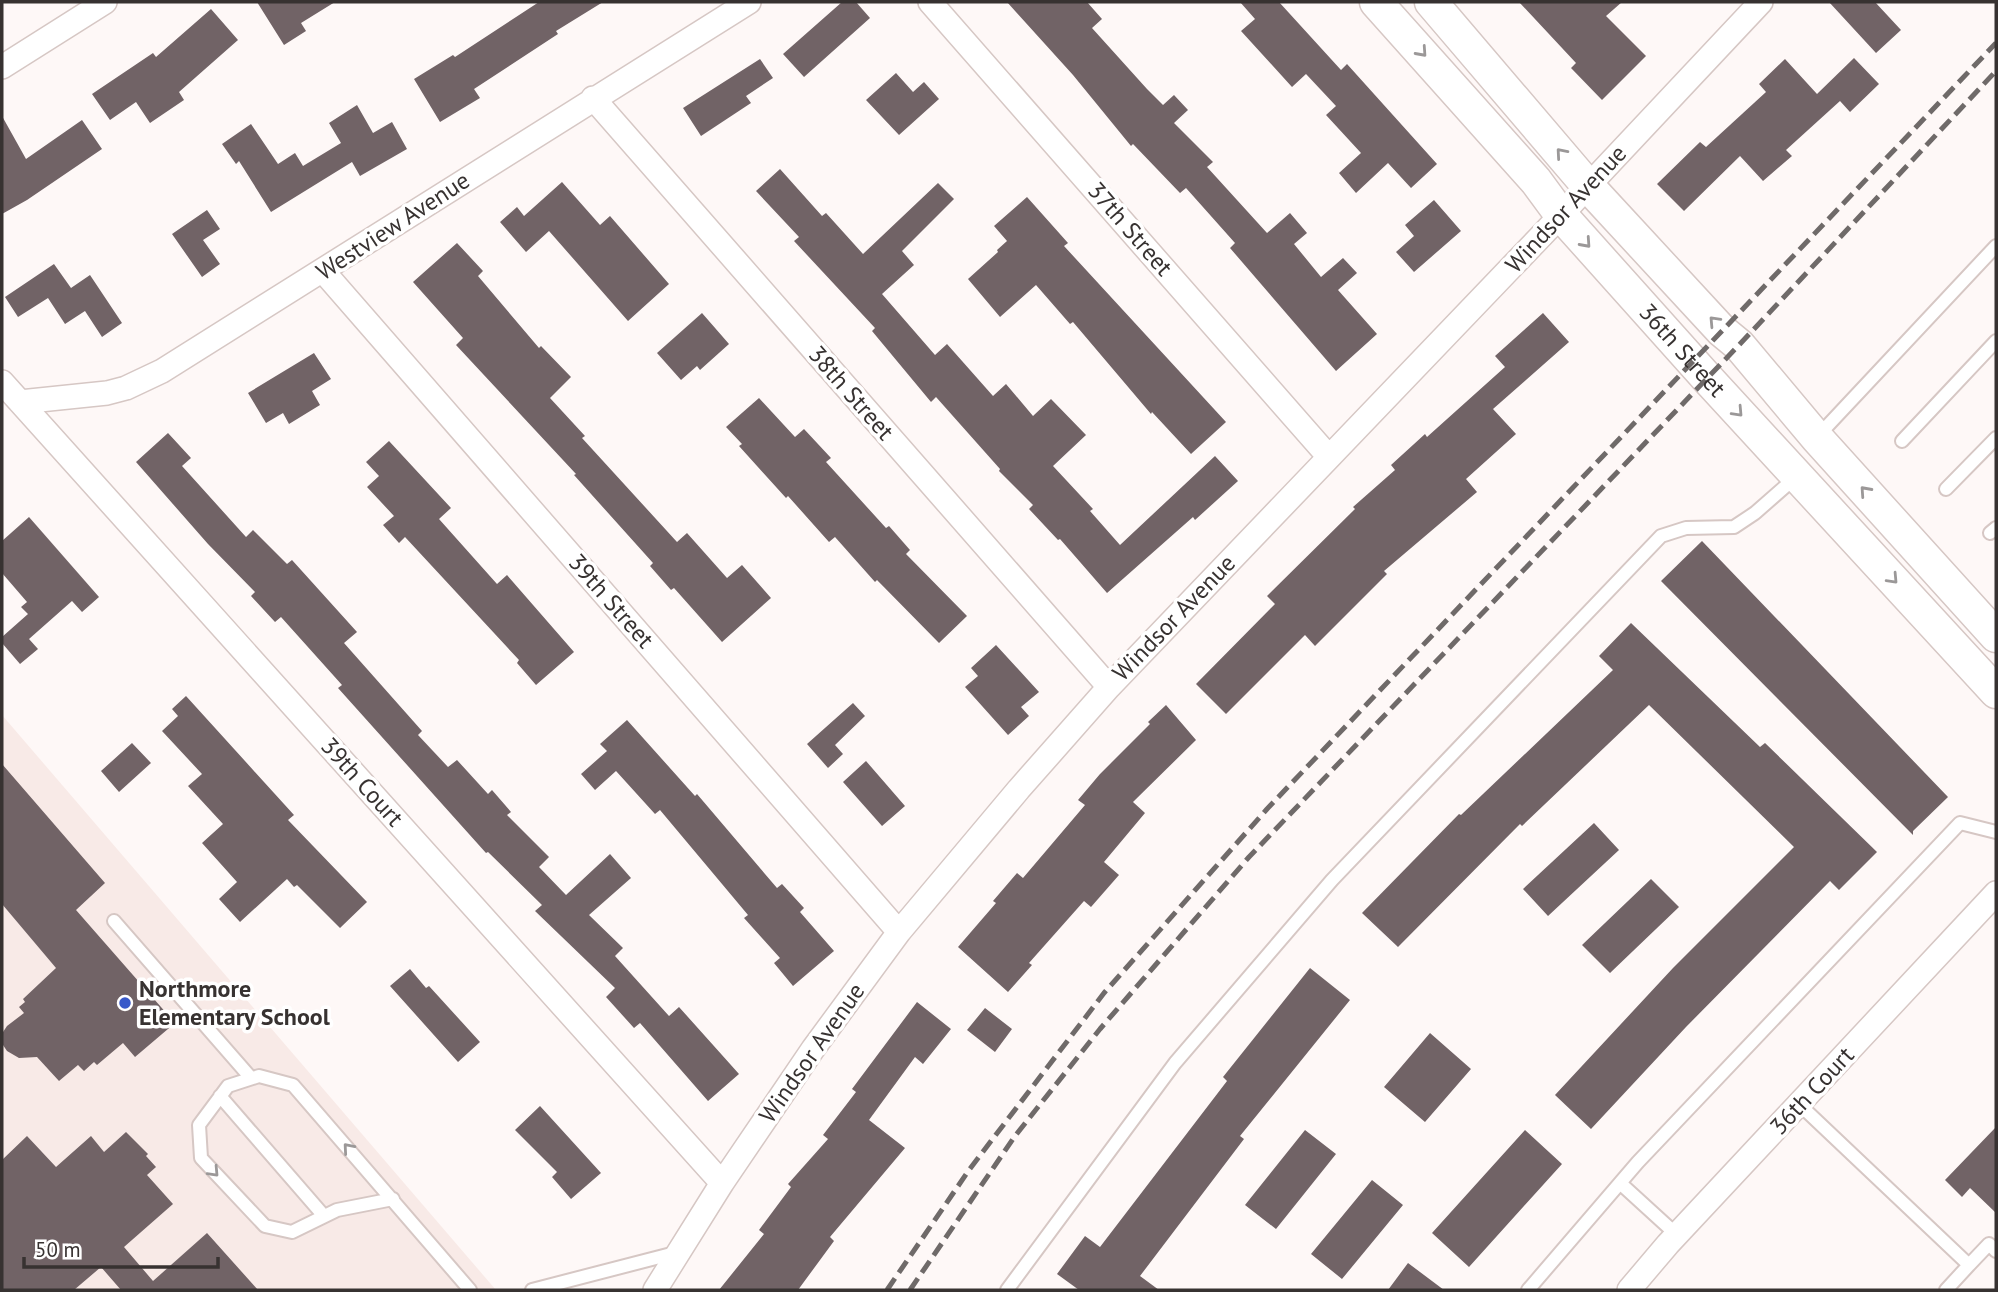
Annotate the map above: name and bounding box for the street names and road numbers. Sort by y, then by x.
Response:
street label: Windsor Avenue [1498,138,1633,279]
street label: Westview Avenue [310,164,475,287]
street label: 37th Street [1081,175,1180,282]
street label: 36th Street [1633,297,1733,403]
street label: 38th Street [802,339,901,446]
street label: 39th Street [562,547,661,654]
street label: Windsor Avenue [1106,548,1242,687]
street label: 39th Court [314,731,411,833]
street label: Windsor Avenue [752,977,871,1129]
street label: 36th Court [1763,1040,1860,1141]

